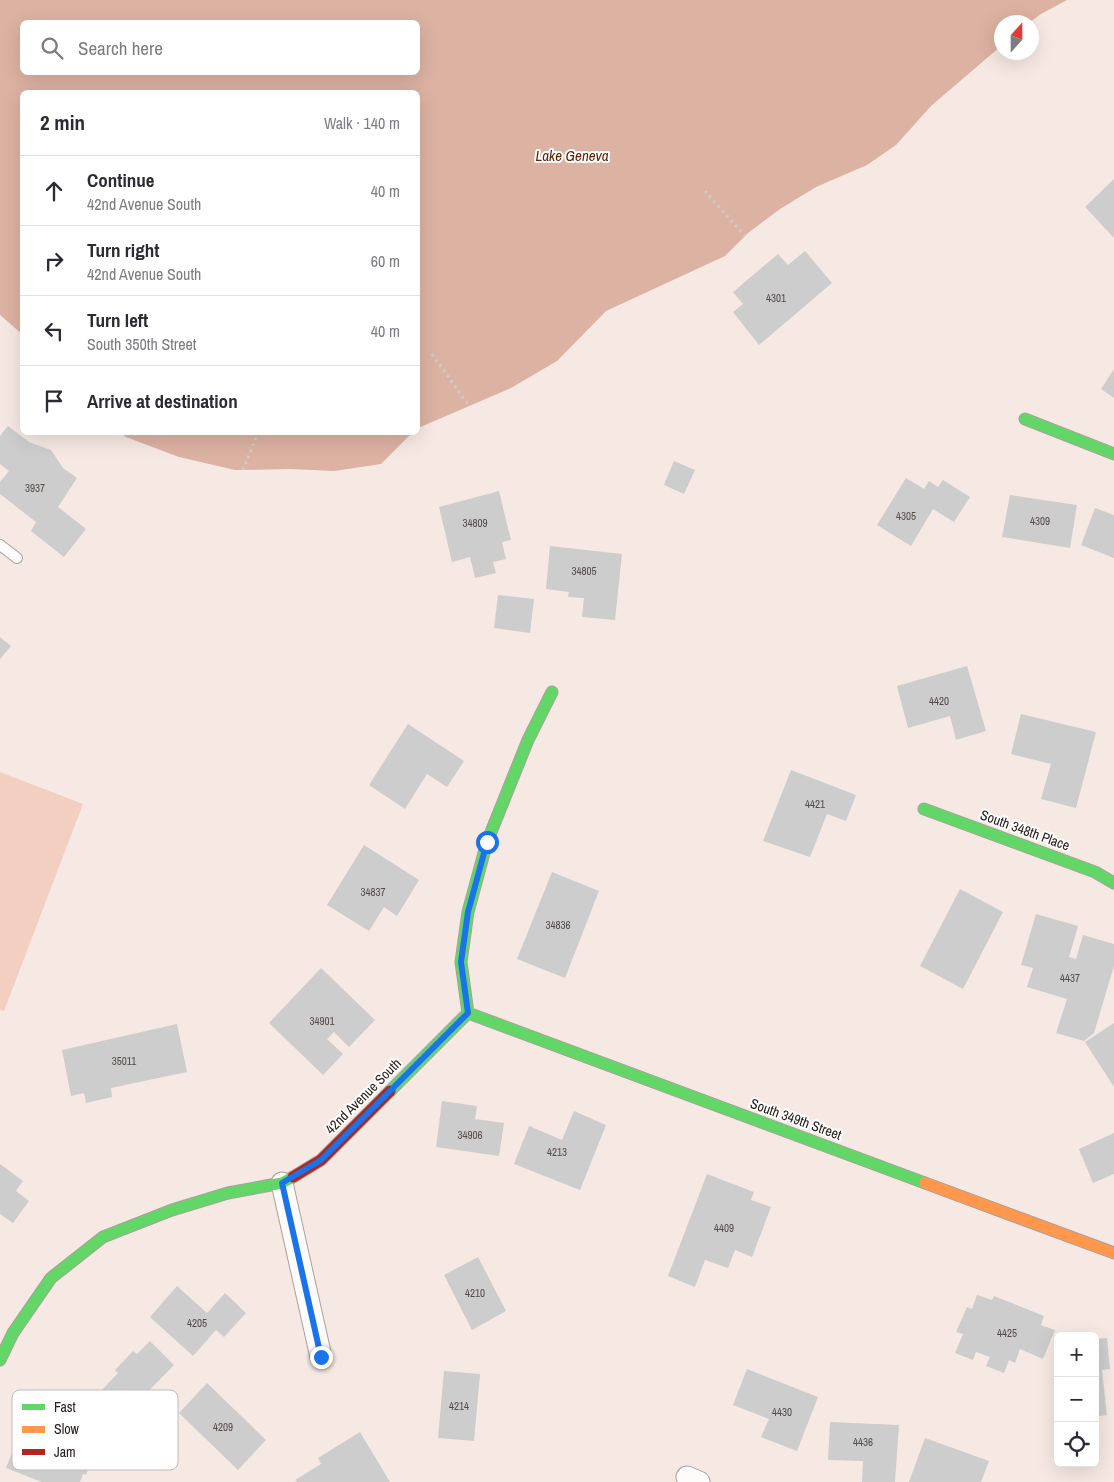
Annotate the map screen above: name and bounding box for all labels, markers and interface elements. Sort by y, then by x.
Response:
north arrow [994,15,1039,60]
search box [20,20,420,75]
icon: search [38,34,66,62]
text: Search here [78,35,163,61]
text: 2 min [40,108,85,137]
text: Walk · 140 m [324,112,400,134]
water label: Lake Geneva [535,145,609,166]
text: Continue [87,167,155,193]
icon: ahead [40,177,68,205]
text: 40 m [371,180,400,202]
text: 42nd Avenue South [87,193,201,215]
text: Turn right [87,237,159,263]
icon: right [40,247,68,275]
text: 60 m [371,250,400,272]
text: 42nd Avenue South [87,263,201,285]
house number: 4301 [766,291,786,305]
text: Turn left [87,307,148,333]
icon: left [40,317,68,345]
text: 40 m [371,320,400,342]
text: South 350th Street [87,333,196,355]
icon: arrive [40,387,68,415]
text: Arrive at destination [87,388,238,414]
house number: 3937 [25,481,45,495]
house number: 4305 [896,509,916,523]
house number: 4309 [1030,514,1050,528]
house number: 34809 [462,516,488,530]
house number: 34805 [571,564,597,578]
house number: 4420 [929,694,949,708]
house number: 4421 [805,797,825,811]
street label: South 348th Place [978,805,1072,855]
route start [476,831,499,854]
house number: 34837 [360,885,386,899]
house number: 34836 [545,918,571,932]
house number: 4437 [1060,971,1080,985]
house number: 34901 [309,1014,335,1028]
house number: 35011 [112,1054,136,1068]
street label: 42nd Avenue South [321,1054,405,1138]
street label: South 349th Street [748,1094,844,1144]
house number: 34906 [457,1128,483,1142]
house number: 4213 [547,1145,567,1159]
house number: 4409 [714,1221,734,1235]
house number: 4210 [465,1286,485,1300]
house number: 4205 [187,1316,207,1330]
house number: 4425 [997,1326,1017,1340]
map controls [1054,1332,1099,1467]
button: + [1054,1332,1099,1377]
route end [310,1346,333,1369]
button: − [1054,1377,1099,1422]
legend [12,1390,178,1470]
text: Fast [54,1398,76,1416]
house number: 4214 [449,1399,469,1413]
house number: 4430 [772,1405,792,1419]
text: Slow [54,1420,80,1438]
house number: 4209 [213,1420,233,1434]
button: locate [1054,1422,1099,1467]
house number: 4436 [853,1435,873,1449]
text: Jam [54,1443,76,1461]

